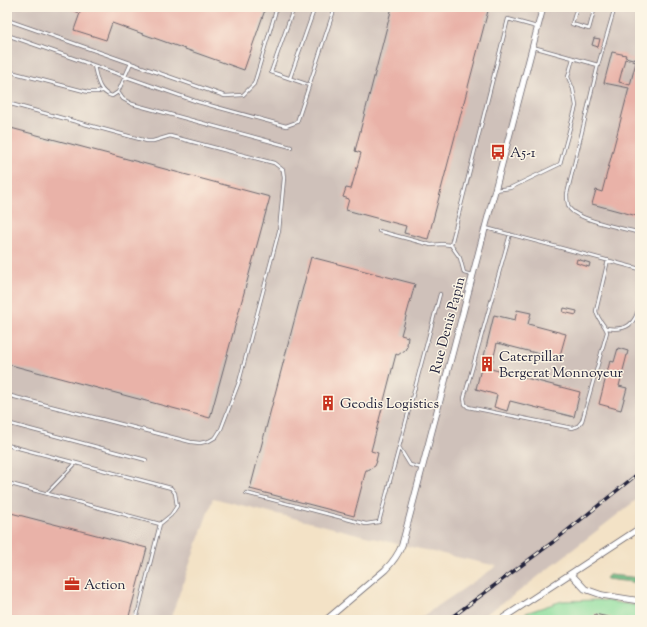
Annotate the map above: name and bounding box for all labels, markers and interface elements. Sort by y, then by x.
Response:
bus stop icon: A5-1 [489,143,507,161]
place label: A5-1 [510,144,536,164]
street label: Rue Denis Papin [426,275,471,376]
place label: Caterpillar Bergerat Monnoyeur [499,348,623,384]
building icon: Caterpillar Bergerat Monnoyeur [478,355,496,373]
building icon: Geodis Logistics [319,394,337,412]
place label: Geodis Logistics [340,395,439,415]
office icon: Action [63,575,81,593]
place label: Action [84,576,126,596]

